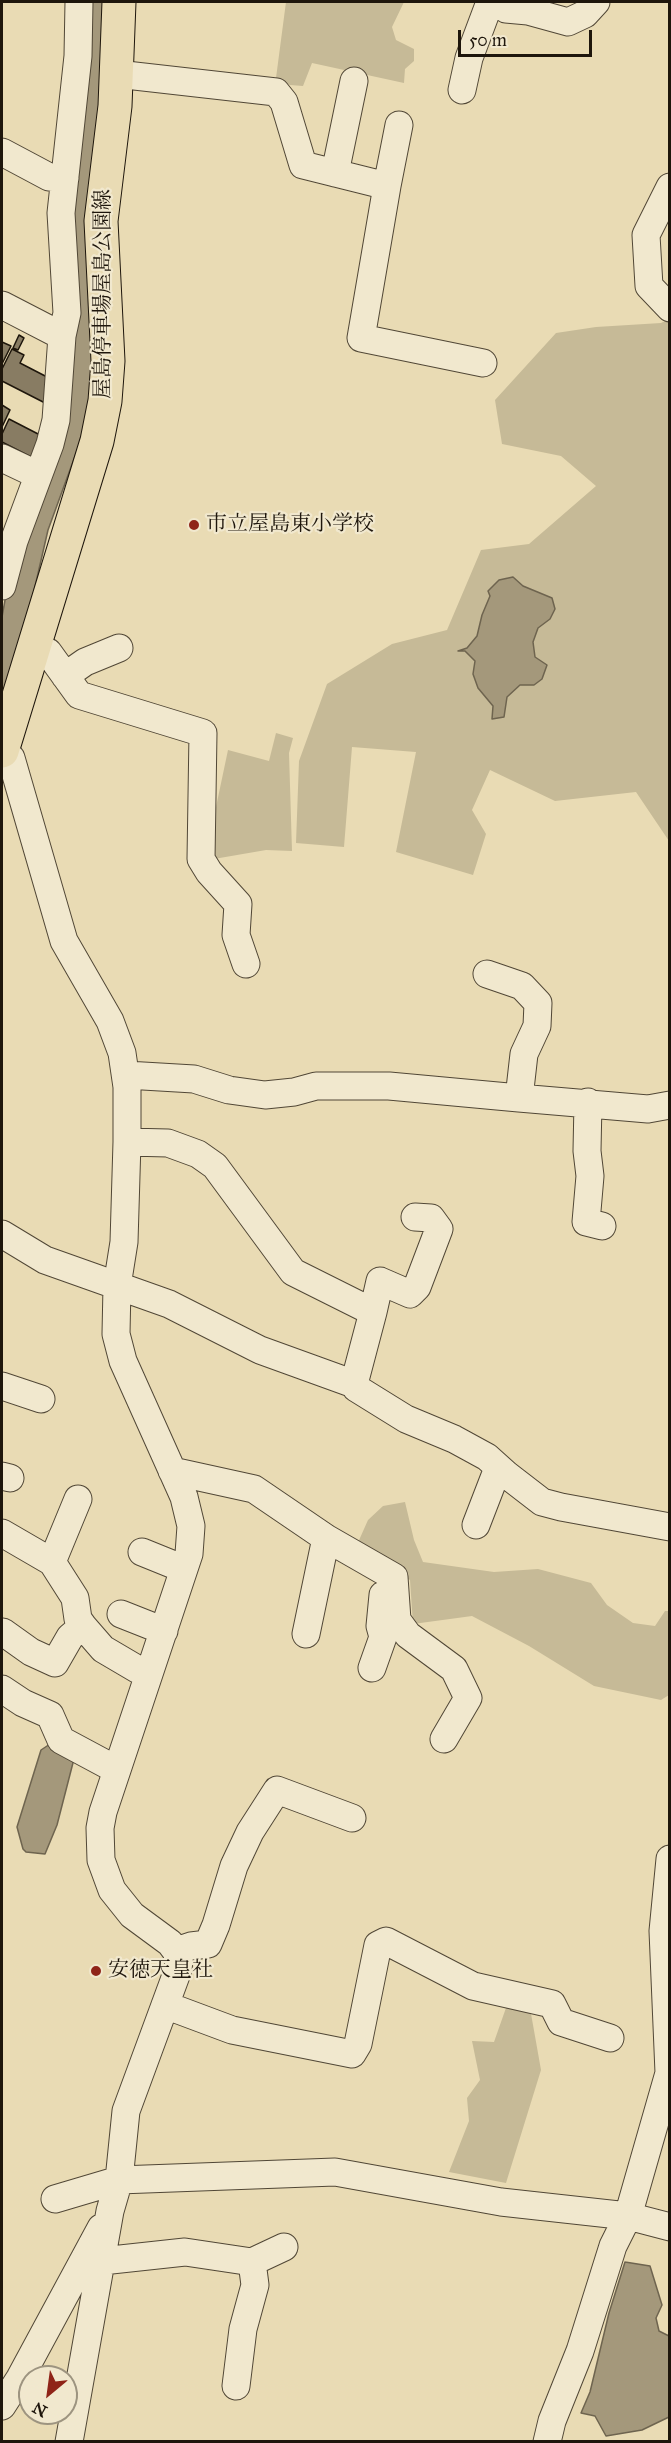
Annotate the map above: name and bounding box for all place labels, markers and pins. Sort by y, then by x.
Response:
place label: 市立屋島東小学校 [206,512,374,538]
marker: 市立屋島東小学校 [187,518,201,532]
place label: 安徳天皇社 [108,1958,213,1984]
marker: 安徳天皇社 [89,1964,103,1978]

